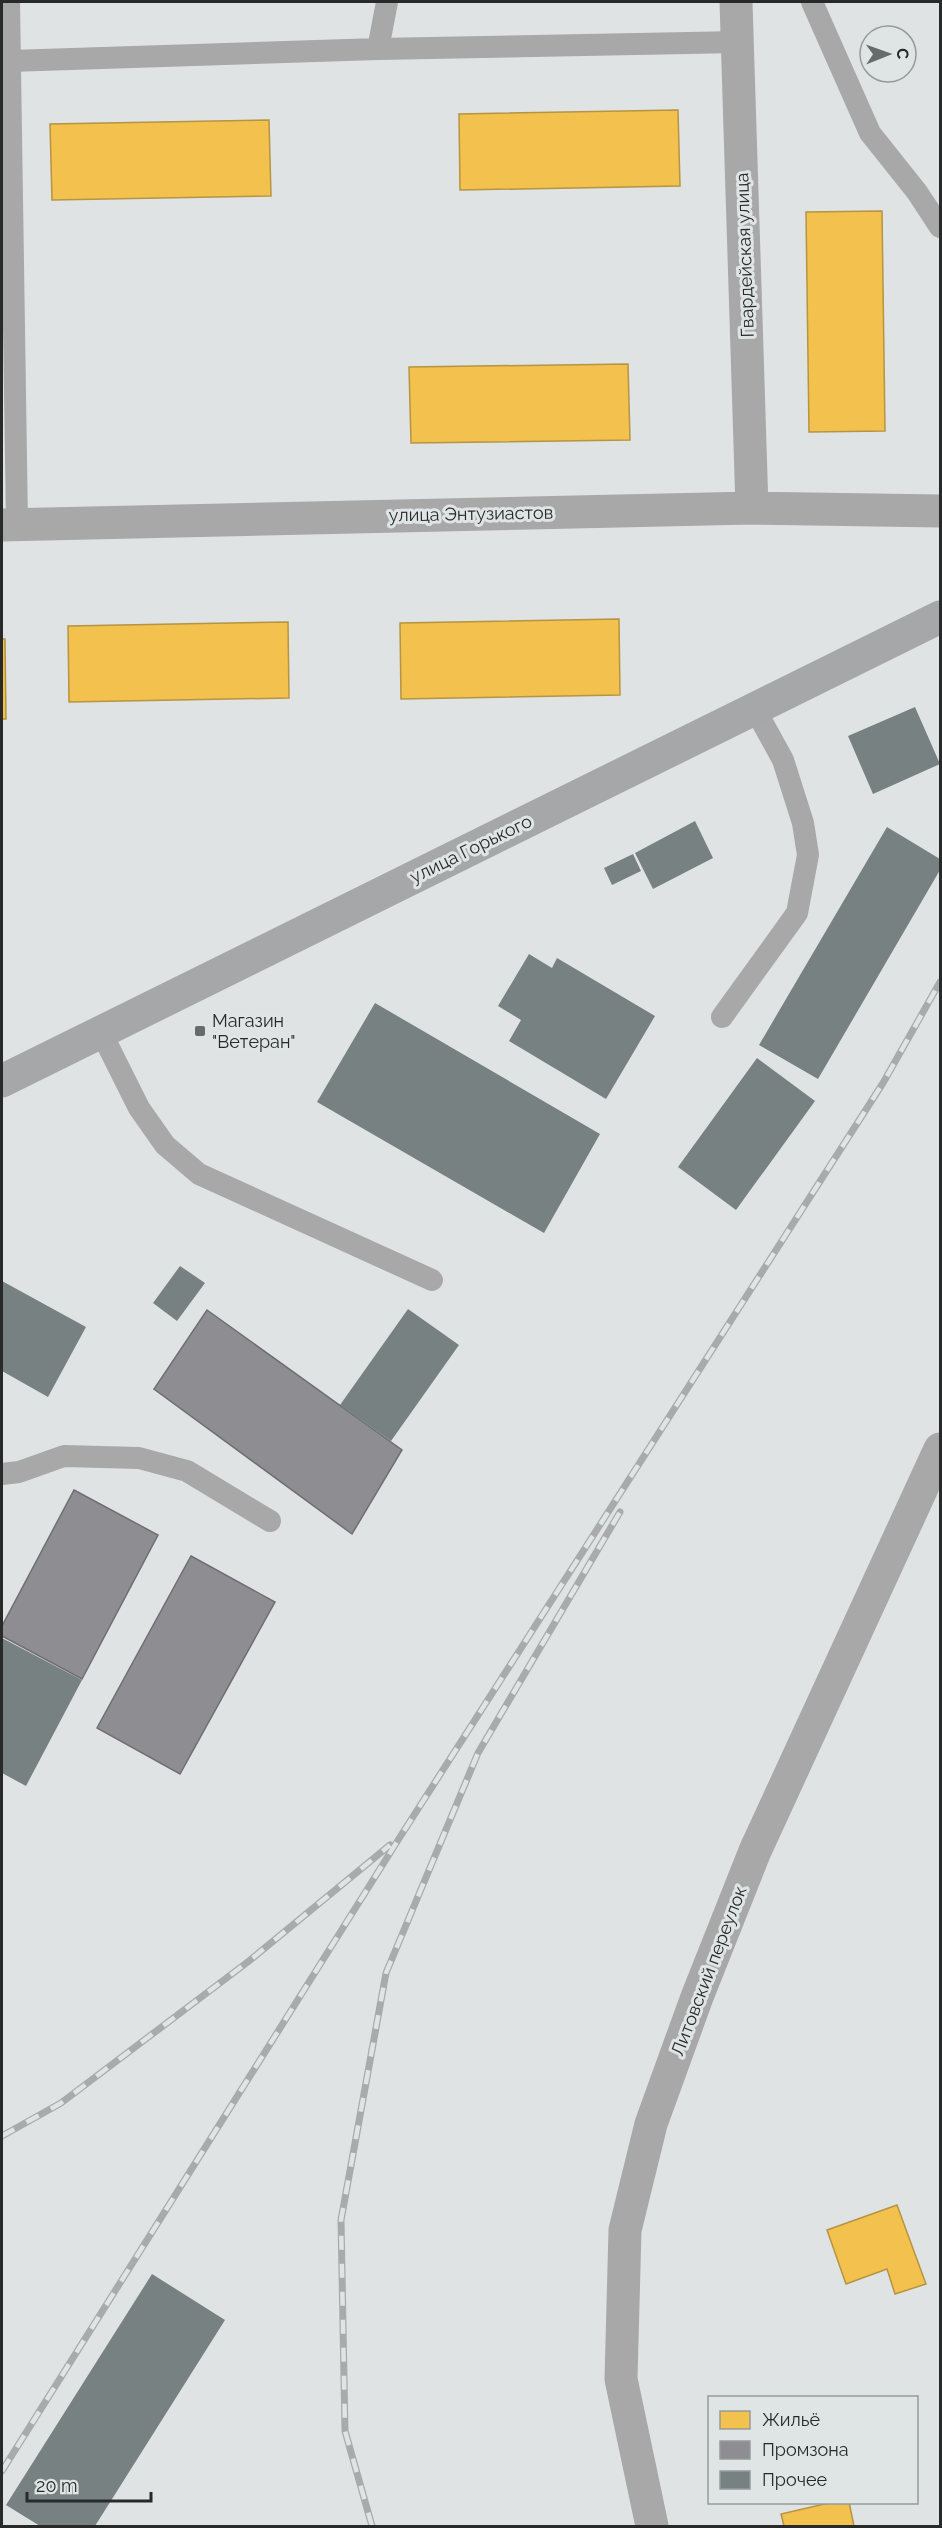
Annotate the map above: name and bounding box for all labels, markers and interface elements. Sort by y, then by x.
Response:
north arrow [858,24,918,84]
text: С [893,48,912,59]
street label: Гвардейская улица [731,172,758,338]
street label: улица Энтузиастов [388,502,554,525]
street label: улица Горького [406,810,535,887]
place label: Магазин "Ветеран" [212,1010,295,1052]
marker: Магазин "Ветеран" [193,1024,207,1038]
street label: Литовский переулок [666,1883,751,2059]
legend [708,2396,918,2504]
text: Жильё [762,2409,820,2430]
text: Промзона [762,2439,849,2460]
scale bar [27,2465,152,2503]
text: Прочее [762,2469,828,2490]
text: 20 m [36,2475,78,2496]

